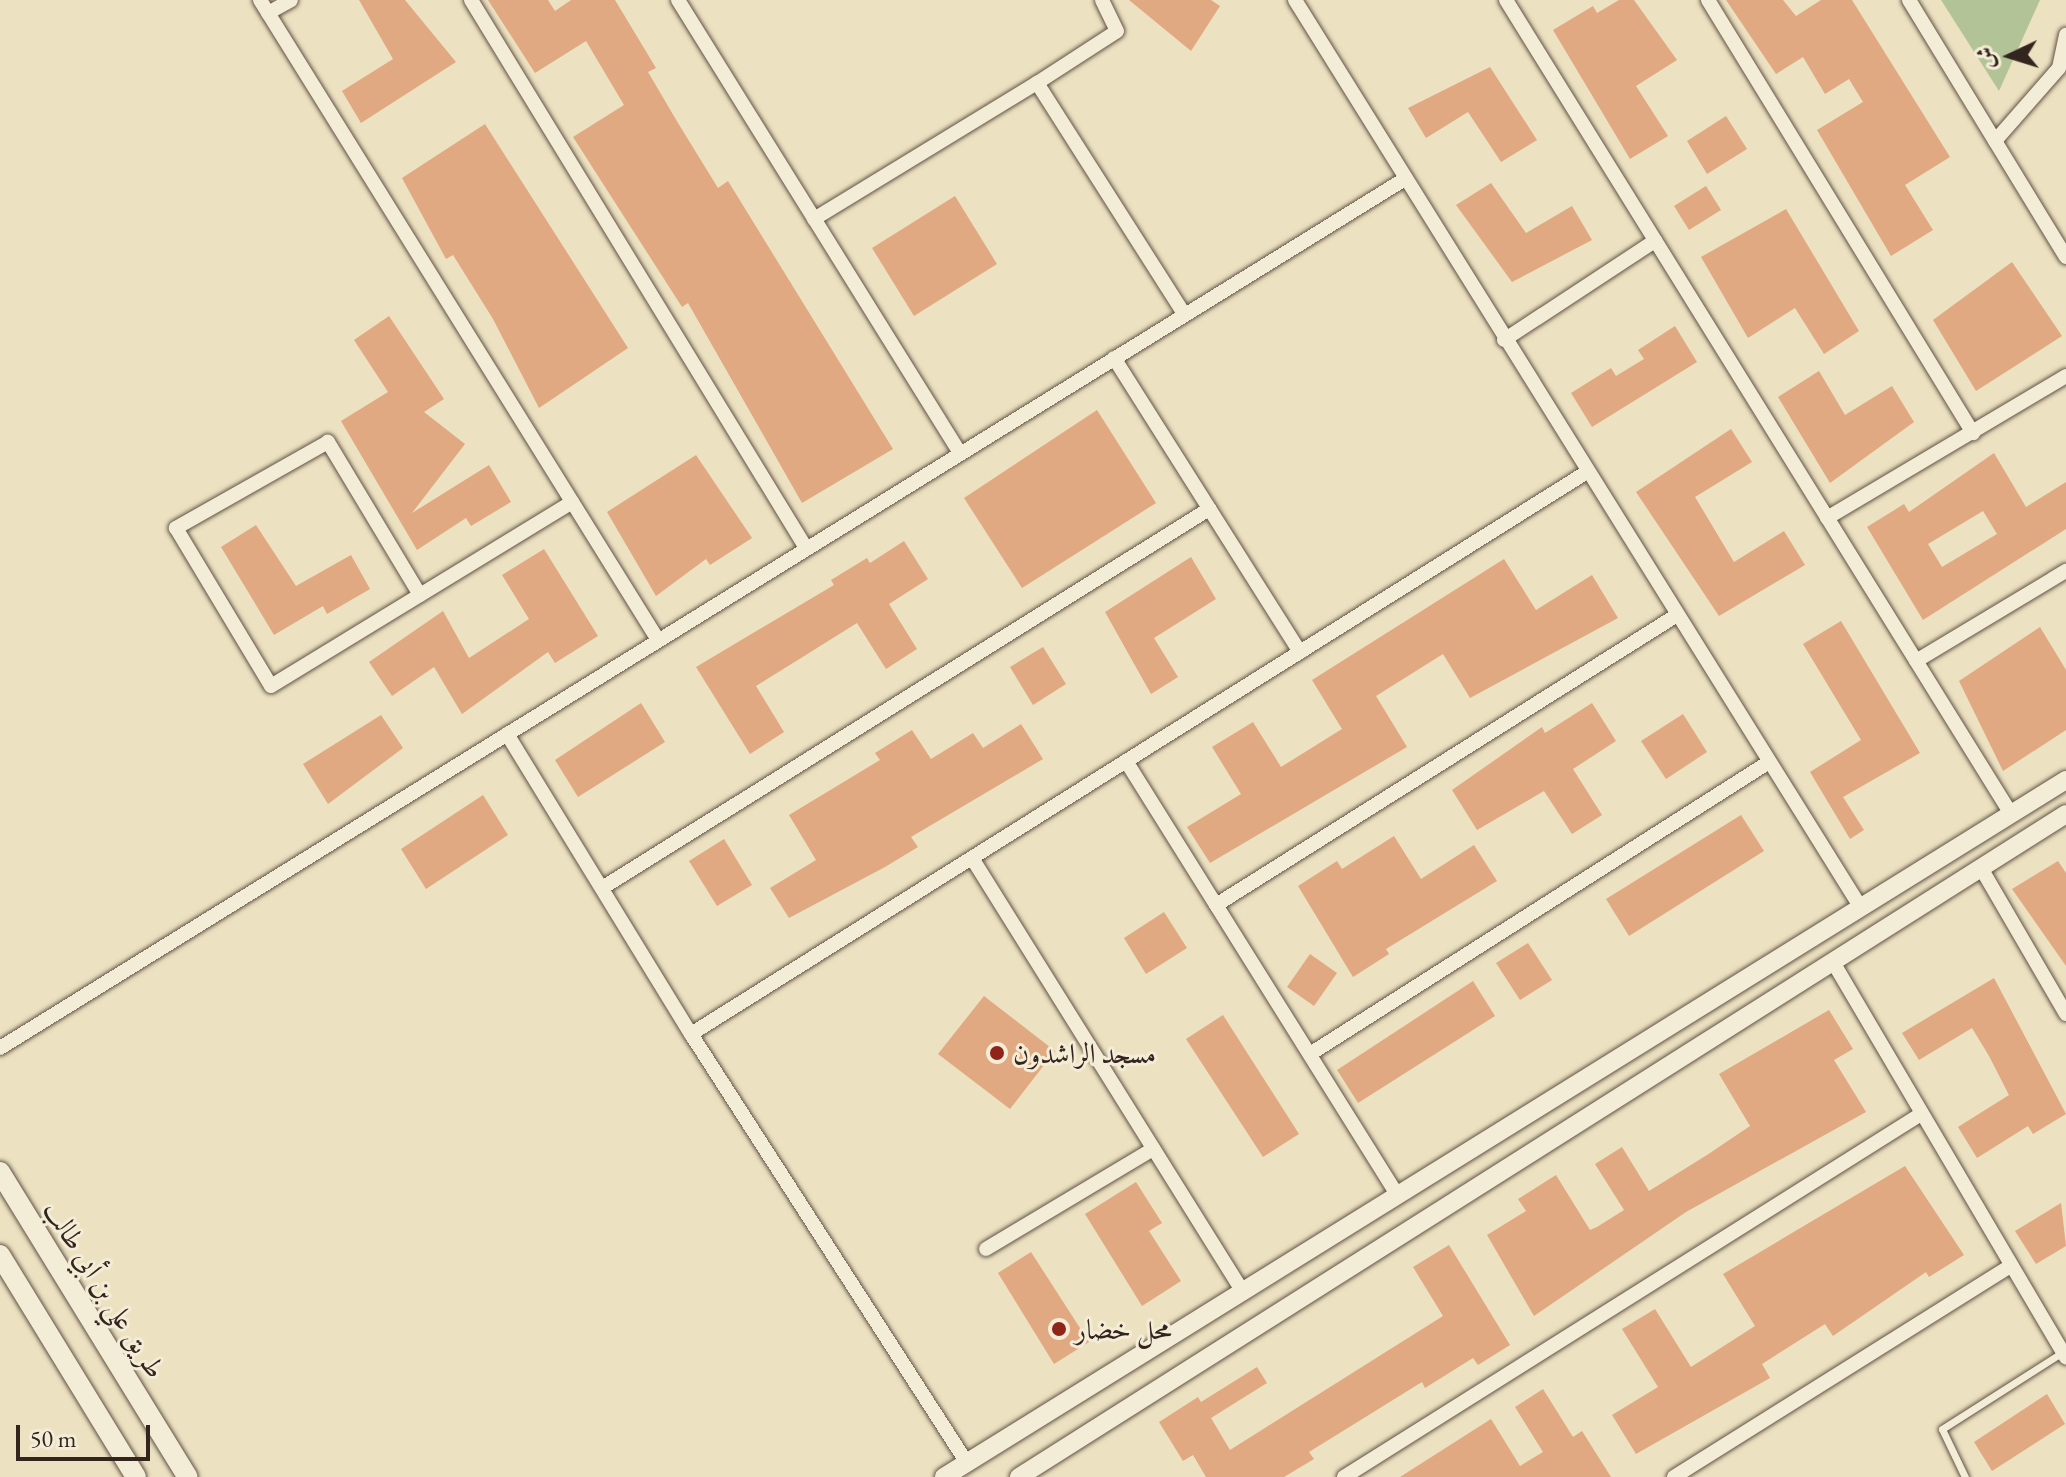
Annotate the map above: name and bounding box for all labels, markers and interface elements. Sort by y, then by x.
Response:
north arrow [1970,16,2050,96]
text: ش [1970,46,2001,70]
place label: مسجد الراشدون [1013,1036,1156,1070]
marker: مسجد الراشدون [988,1044,1006,1062]
street label: طريق علي بن أبي طالب [37,1194,173,1384]
place label: محل خضار [1075,1312,1172,1346]
marker: محل خضار [1050,1320,1068,1338]
scale bar [20,1409,154,1459]
text: 50 m [30,1423,77,1454]

